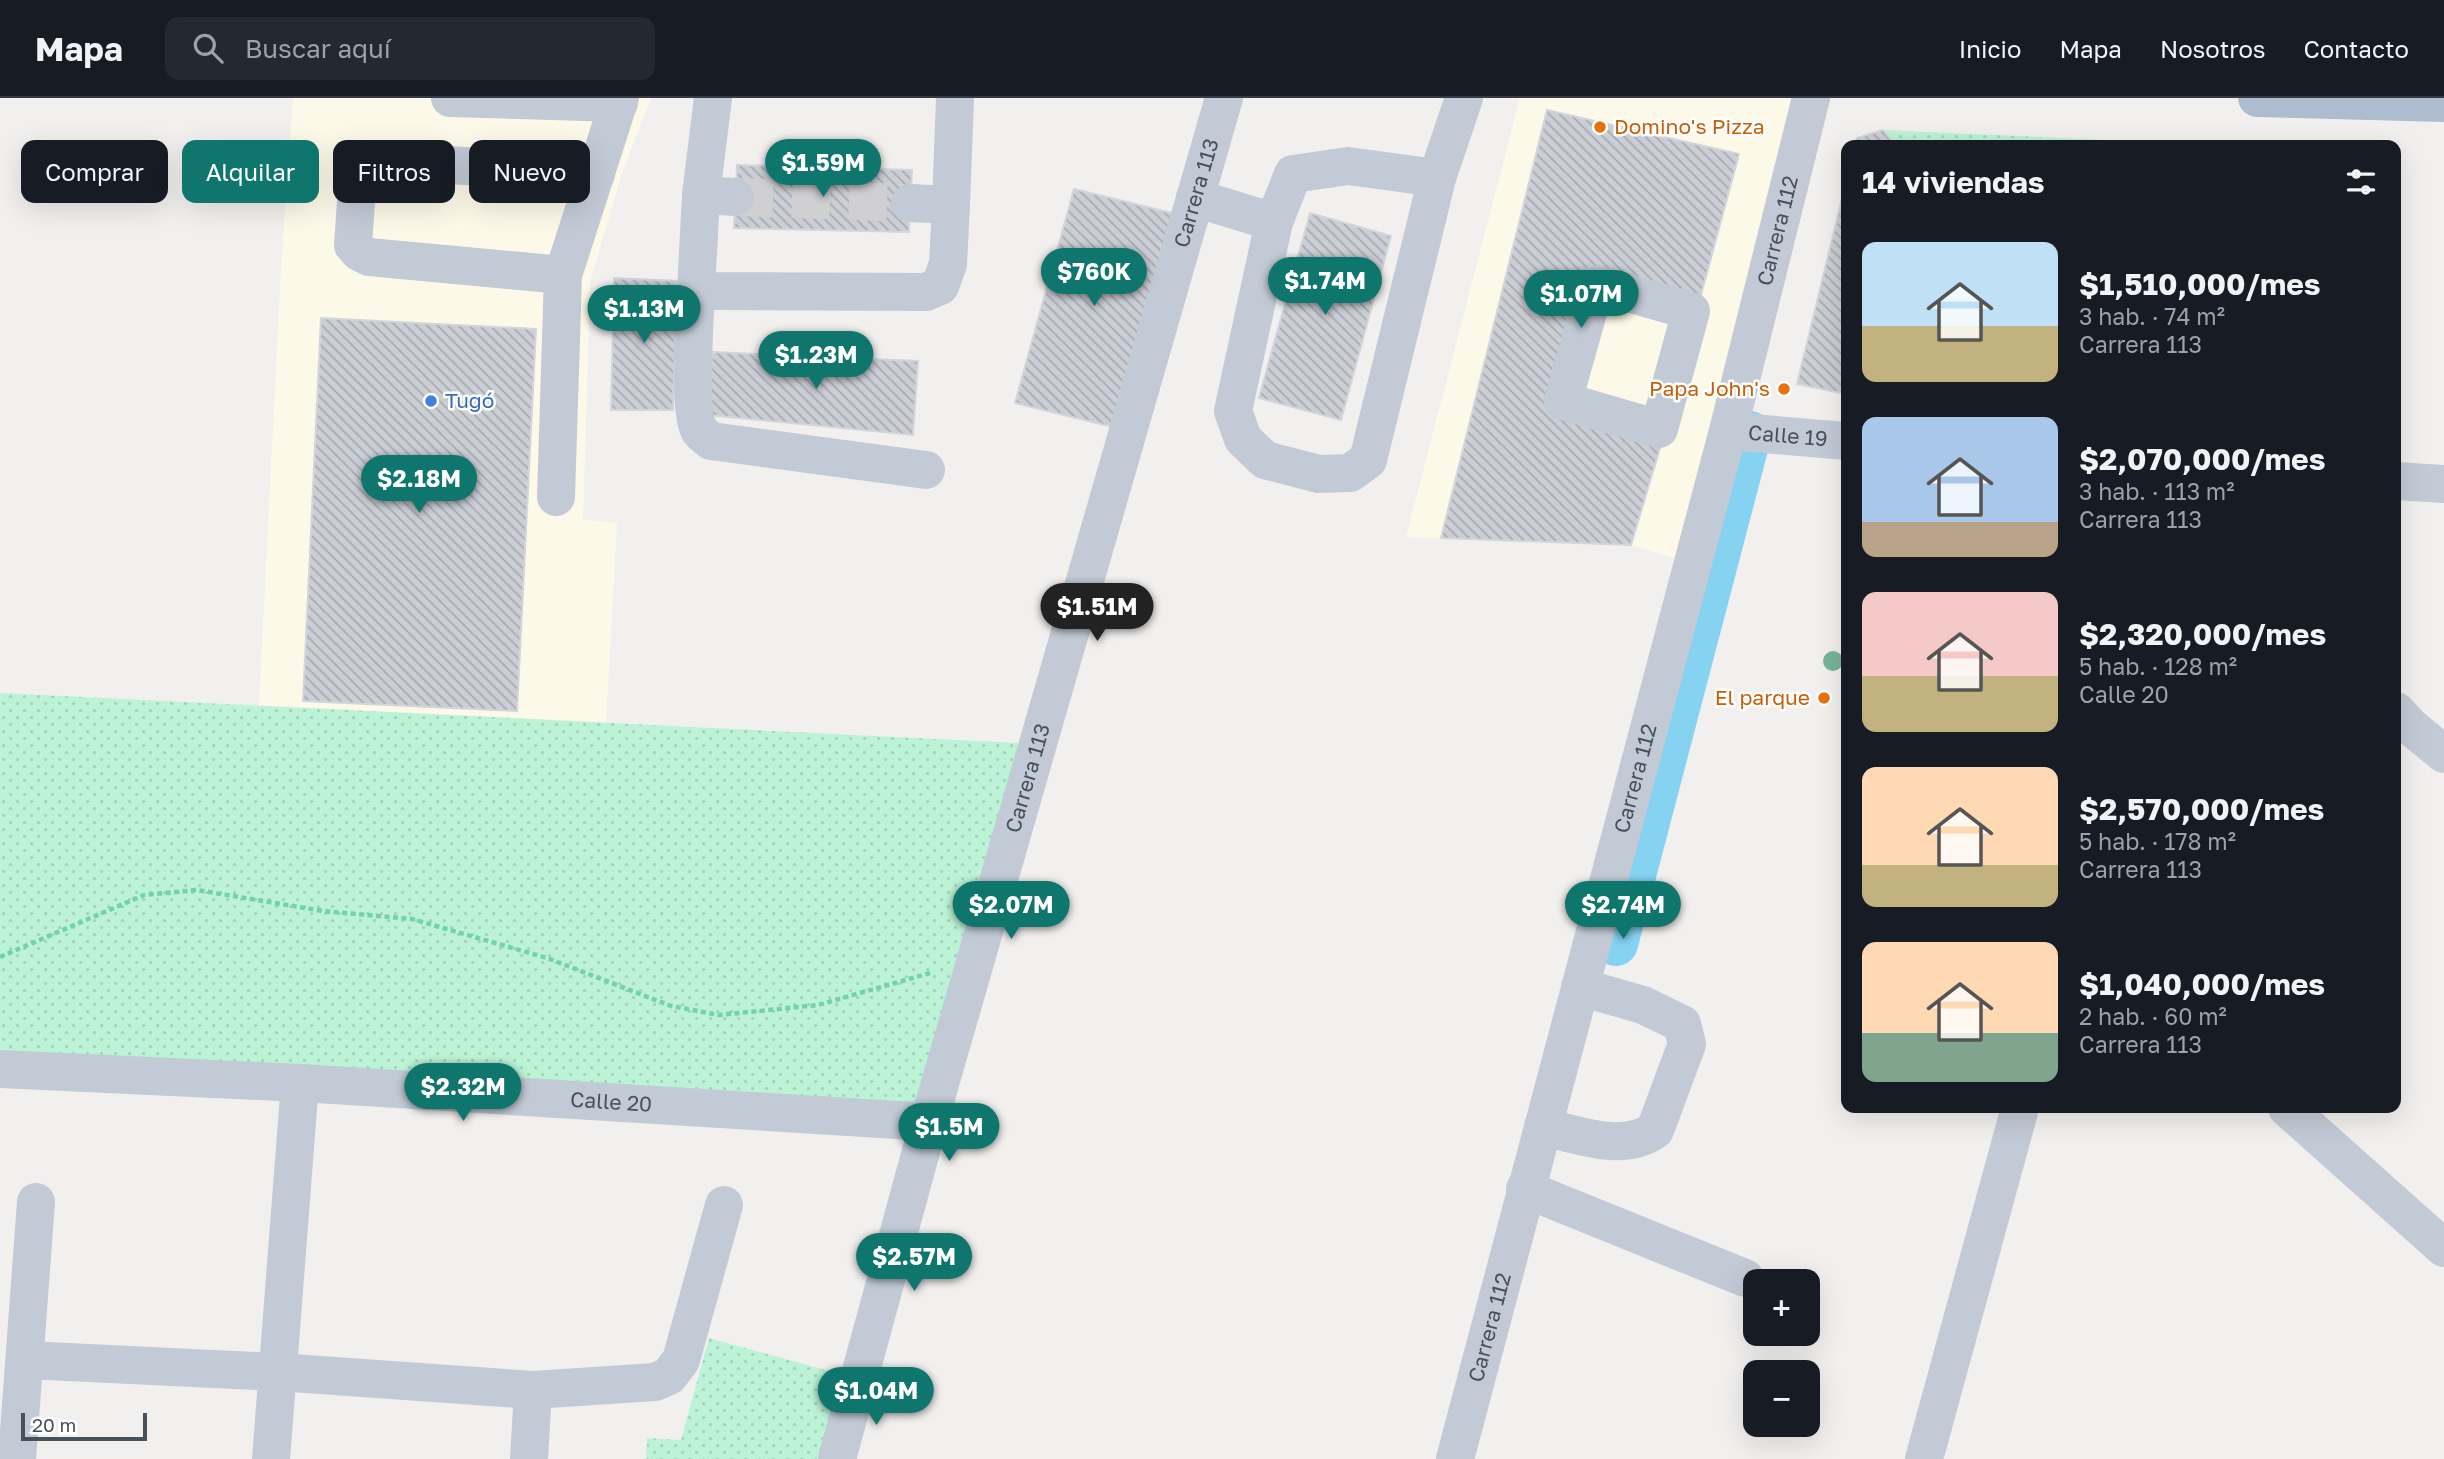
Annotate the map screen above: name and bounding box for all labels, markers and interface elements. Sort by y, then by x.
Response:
search box [165,17,655,80]
text: Mapa [35,29,123,68]
icon: search [189,29,227,67]
text: Buscar aquí [245,33,391,64]
text: Inicio [1959,34,2021,63]
text: Mapa [2059,34,2122,63]
text: Nosotros [2160,34,2266,63]
text: Contacto [2304,34,2409,63]
place label: Domino's Pizza [1614,113,1765,139]
marker: Domino's Pizza [1592,119,1608,135]
street label: Carrera 113 [1168,135,1224,250]
chip: Comprar [21,140,168,203]
chip: Alquilar [182,140,319,203]
chip: Filtros [333,140,455,203]
chip: Nuevo [469,140,590,203]
pin: $1.59M [766,140,880,199]
text: $1.59M [781,148,865,176]
icon: filters [2342,163,2380,201]
text: 14 viviendas [1862,164,2045,200]
street label: Carrera 112 [1751,173,1803,288]
pin: $760K [1045,248,1143,308]
text: $760K [1057,257,1131,285]
pin: $1.74M [1268,258,1382,317]
text: $1.74M [1284,266,1366,294]
text: $1,510,000/mes [2079,266,2321,302]
icon: home [1918,270,2002,354]
pin: $1.07M [1524,271,1638,330]
text: $1.07M [1540,279,1622,307]
pin: $1.13M [587,286,701,345]
text: $1.13M [604,294,684,322]
text: 3 hab. · 74 m² [2079,302,2225,330]
text: Carrera 113 [2079,330,2202,358]
pin: $1.23M [759,331,873,391]
text: $1.23M [774,340,858,368]
place label: Papa John's [1649,375,1770,401]
marker: Papa John's [1776,381,1792,397]
place label: Tugó [445,387,494,413]
marker: Tugó [423,393,439,409]
street label: Calle 19 [1747,419,1829,451]
text: $2,070,000/mes [2079,441,2326,477]
icon: home [1918,445,2002,529]
pin: $2.18M [362,456,476,515]
text: $2.18M [377,464,461,492]
text: 3 hab. · 113 m² [2079,477,2234,505]
text: Carrera 113 [2079,505,2202,533]
pin: $1.51M [1040,584,1154,643]
text: $1.51M [1057,592,1137,620]
text: $2,320,000/mes [2079,616,2326,652]
icon: home [1918,620,2002,704]
text: 5 hab. · 128 m² [2079,652,2237,680]
text: Calle 20 [2079,680,2169,708]
place label: El parque [1715,684,1810,710]
marker: El parque [1816,690,1832,706]
street label: Carrera 113 [999,720,1055,836]
street label: Carrera 112 [1608,721,1662,836]
text: $2,570,000/mes [2079,791,2324,827]
icon: home [1918,795,2002,879]
text: 5 hab. · 178 m² [2079,827,2236,855]
text: Carrera 113 [2079,855,2202,883]
pin: $2.07M [954,882,1068,941]
pin: $2.74M [1566,882,1680,941]
text: $2.07M [969,890,1053,918]
text: $2.74M [1581,890,1665,918]
text: $1,040,000/mes [2079,966,2325,1002]
icon: home [1918,970,2002,1054]
text: 2 hab. · 60 m² [2079,1002,2227,1030]
text: Carrera 113 [2079,1030,2202,1058]
pin: $2.32M [406,1063,520,1123]
text: $2.32M [420,1072,506,1100]
street label: Calle 20 [569,1086,653,1117]
pin: $1.5M [900,1104,998,1163]
text: $1.5M [914,1112,984,1140]
pin: $2.57M [857,1234,971,1293]
text: $2.57M [872,1242,956,1270]
map controls [1743,1269,1820,1437]
button: + [1743,1269,1820,1346]
street label: Carrera 112 [1462,1270,1516,1385]
button: − [1743,1360,1820,1437]
pin: $1.04M [819,1368,933,1427]
text: $1.04M [834,1376,918,1404]
scale bar [21,1410,147,1442]
text: 20 m [32,1413,76,1436]

